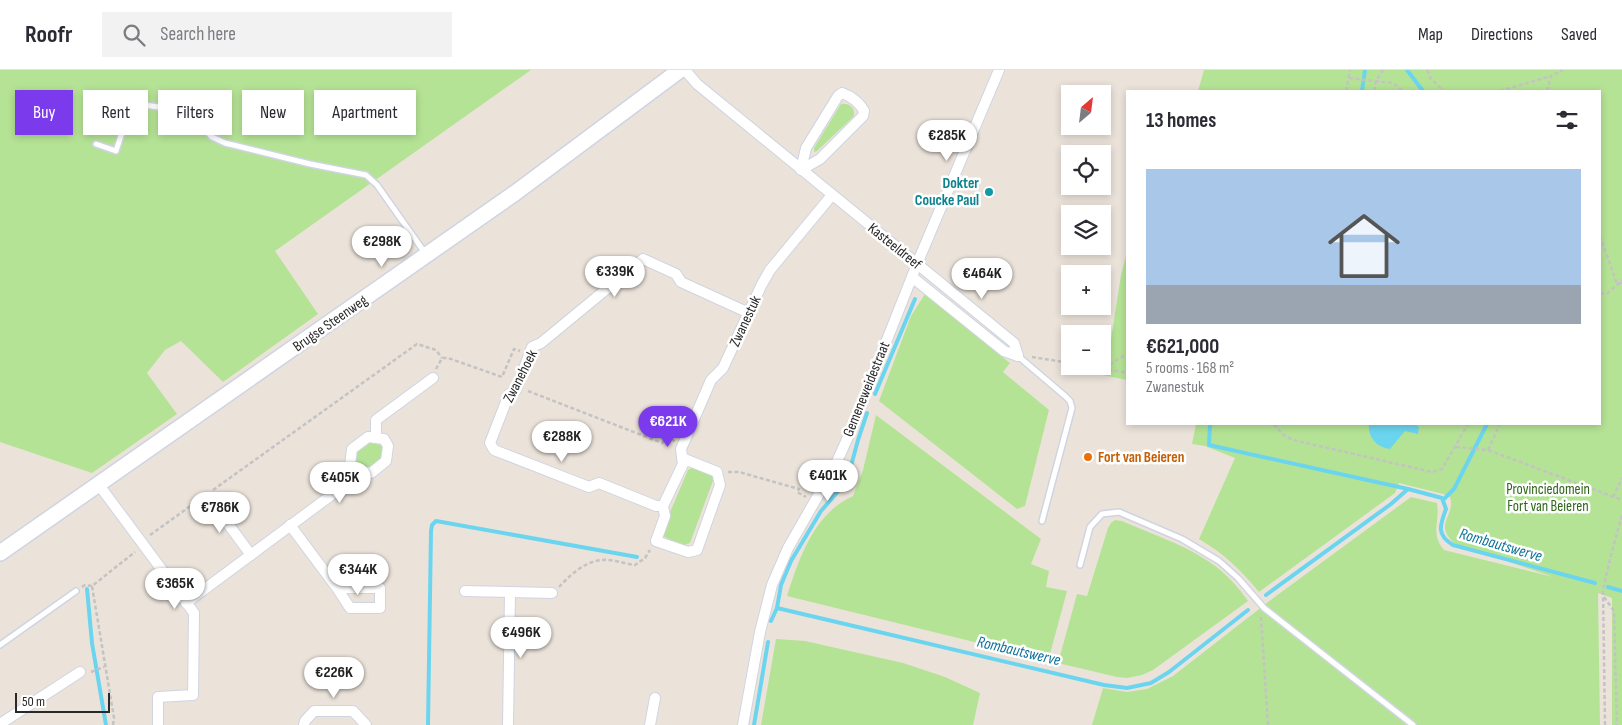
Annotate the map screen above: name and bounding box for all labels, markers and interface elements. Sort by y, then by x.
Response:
search box [102,12,452,57]
text: Roofr [25,20,72,49]
icon: search [120,21,148,49]
text: Search here [160,23,236,46]
text: Map [1418,24,1443,45]
text: Directions [1471,24,1533,45]
text: Saved [1561,24,1597,45]
north arrow [1061,85,1111,135]
map controls [1061,85,1111,375]
chip: Buy [15,90,73,135]
chip: Rent [83,90,148,135]
chip: Filters [158,90,232,135]
chip: New [242,90,304,135]
chip: Apartment [314,90,416,135]
icon: filters [1553,106,1581,134]
text: 13 homes [1146,108,1216,133]
pin: €285K [912,119,982,162]
text: €285K [928,126,966,145]
button: locate [1061,145,1111,195]
place label: Dokter Coucke Paul [915,174,979,210]
marker: Dokter Coucke Paul [983,186,995,198]
icon: home [1319,201,1409,291]
button: layers [1061,205,1111,255]
street label: Kasteeldreef [864,219,926,274]
pin: €298K [347,226,417,268]
text: €298K [363,232,401,251]
pin: €339K [580,256,650,298]
pin: €464K [947,258,1017,300]
text: €339K [596,262,634,281]
text: €464K [962,264,1002,283]
button: + [1061,265,1111,315]
street label: Brugse Steenweg [289,291,371,356]
street label: Zwanestuk [725,292,766,350]
button: − [1061,325,1111,375]
text: €621,000 [1146,334,1219,359]
street label: Gemeneweidestraat [839,338,894,440]
street label: Zwanehoek [499,346,542,406]
text: 5 rooms · 168 m² [1146,359,1234,378]
text: Zwanestuk [1146,378,1204,397]
pin: €621K [633,406,703,448]
text: €621K [649,412,687,431]
pin: €288K [527,420,597,463]
text: €288K [543,427,581,446]
place label: Fort van Beieren [1098,448,1184,467]
marker: Fort van Beieren [1082,451,1094,463]
pin: €401K [793,460,863,502]
pin: €405K [305,462,375,504]
text: €401K [809,466,847,485]
text: €405K [321,468,359,487]
park label: Provinciedomein Fort van Beieren [1506,480,1590,516]
pin: €786K [185,492,255,534]
text: €786K [201,498,239,517]
water label: Rombautswerve [1457,525,1544,566]
pin: €344K [323,554,393,596]
text: €344K [339,560,377,579]
pin: €365K [140,568,210,610]
text: €365K [156,574,194,593]
pin: €496K [486,616,556,659]
text: €496K [501,623,541,642]
water label: Rombautswerve [975,633,1062,670]
pin: €226K [299,656,369,699]
text: €226K [315,663,353,682]
scale bar [15,690,110,713]
text: 50 m [22,693,45,710]

